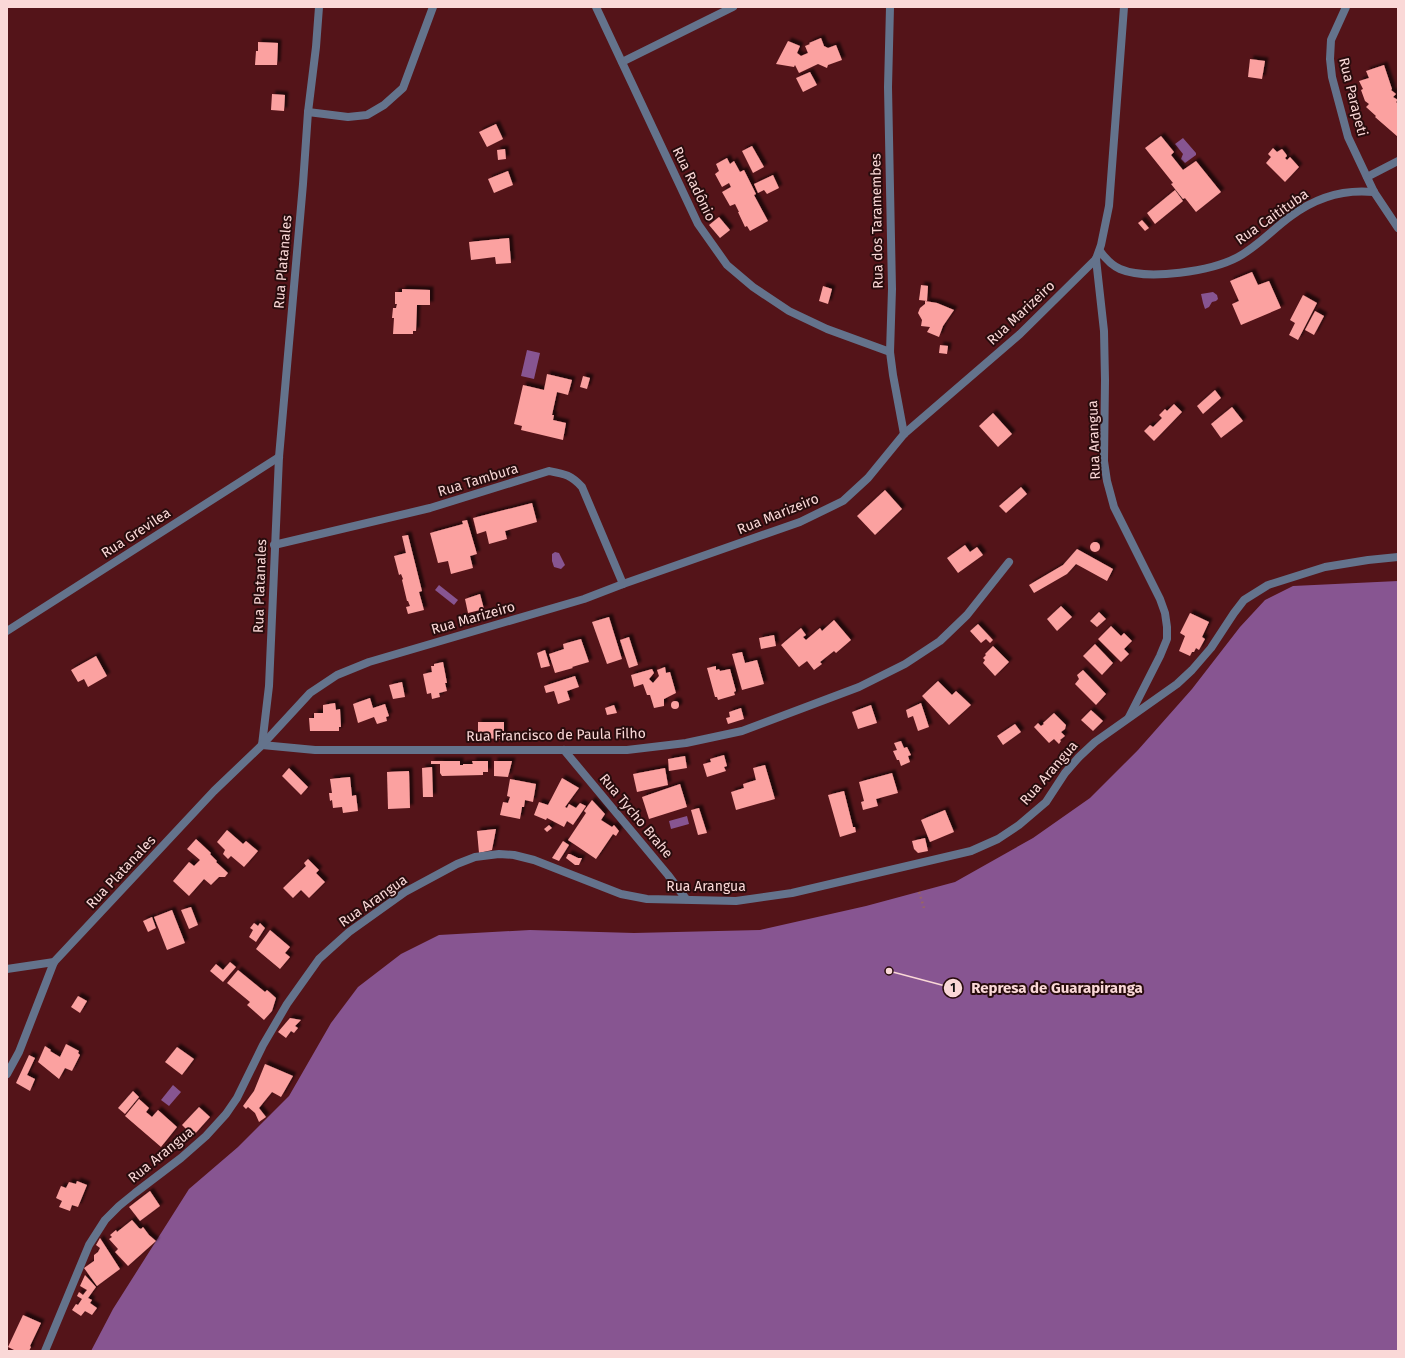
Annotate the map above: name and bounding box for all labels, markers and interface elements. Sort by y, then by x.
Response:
street label: Rua Parapeti [1335,56,1371,138]
street label: Rua Radônio [669,144,719,224]
street label: Rua dos Taramembes [867,153,887,289]
street label: Rua Caitituba [1232,186,1312,248]
street label: Rua Platanales [270,214,296,310]
street label: Rua Marizeiro [984,277,1058,349]
street label: Rua Arangua [1084,400,1104,480]
street label: Rua Tambura [436,460,520,500]
street label: Rua Marizeiro [735,490,821,538]
street label: Rua Grevilea [98,504,174,562]
street label: Rua Platanales [250,538,270,633]
street label: Rua Marizeiro [429,598,517,638]
street label: Rua Francisco de Paula Filho [466,725,646,745]
street label: Rua Arangua [1016,737,1082,809]
street label: Rua Tycho Brahe [596,770,676,862]
street label: Rua Platanales [83,831,160,912]
street label: Rua Arangua [336,871,410,931]
street label: Rua Arangua [666,878,746,895]
callout: Represa de Guarapiranga [943,974,1151,1001]
text: Represa de Guarapiranga [971,979,1143,997]
text: 1 [950,981,956,995]
street label: Rua Arangua [125,1123,197,1187]

